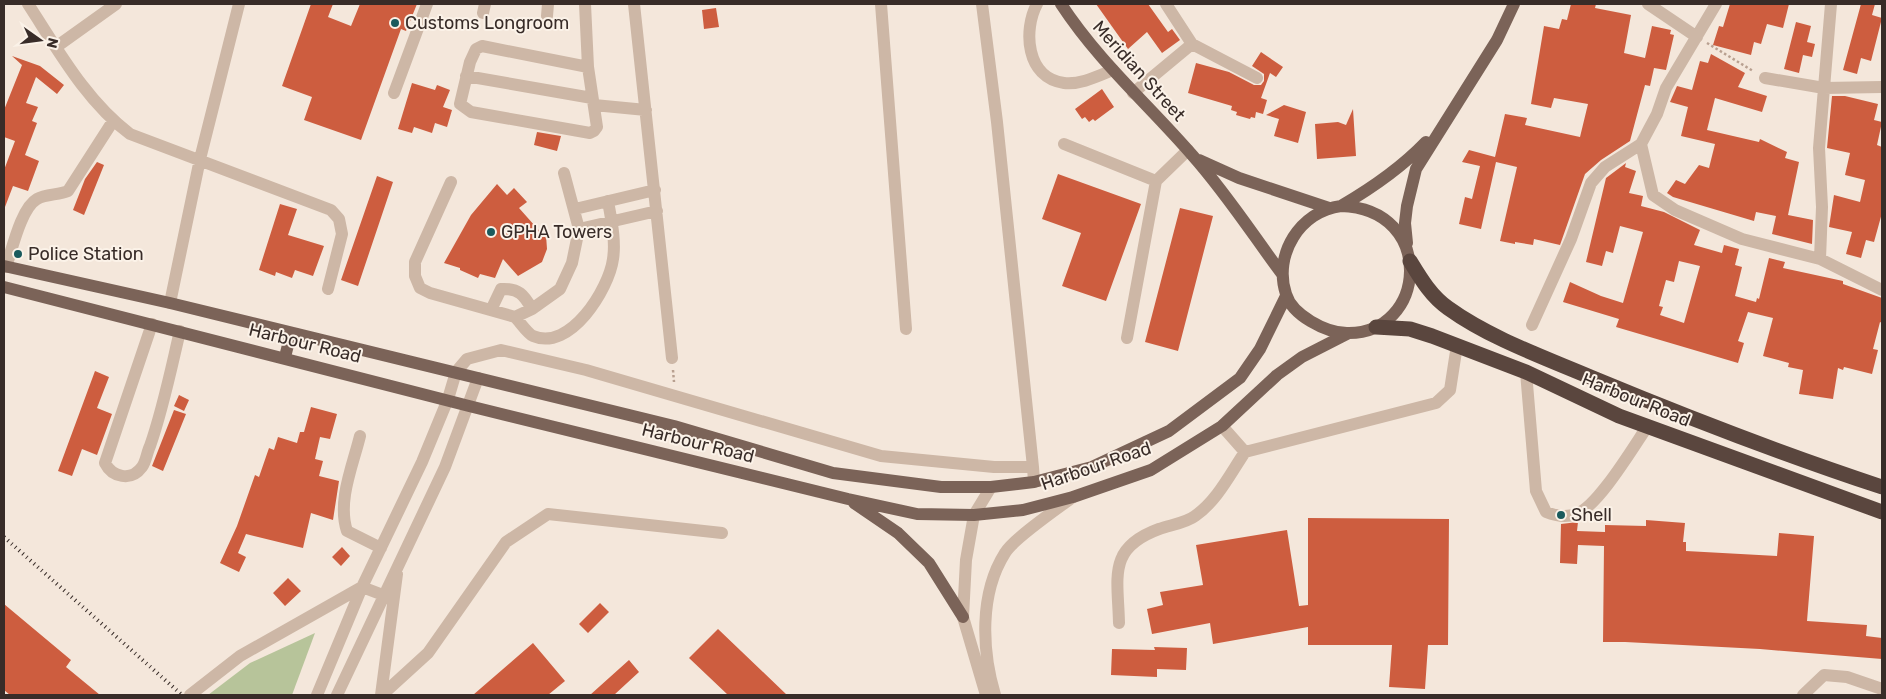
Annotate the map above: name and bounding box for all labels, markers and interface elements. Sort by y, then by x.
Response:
place label: Customs Longroom [405,12,569,34]
north arrow [15,15,65,65]
street label: Meridian Street [1088,16,1190,126]
marker: Customs Longroom [389,17,401,29]
text: N [43,36,62,50]
place label: GPHA Towers [501,221,612,243]
marker: GPHA Towers [485,226,497,238]
place label: Police Station [28,243,144,265]
marker: Police Station [12,248,24,260]
street label: Harbour Road [247,318,363,368]
street label: Harbour Road [1579,368,1693,432]
street label: Harbour Road [640,418,756,468]
street label: Harbour Road [1038,437,1154,495]
place label: Shell [1571,504,1612,526]
marker: Shell [1555,509,1567,521]

